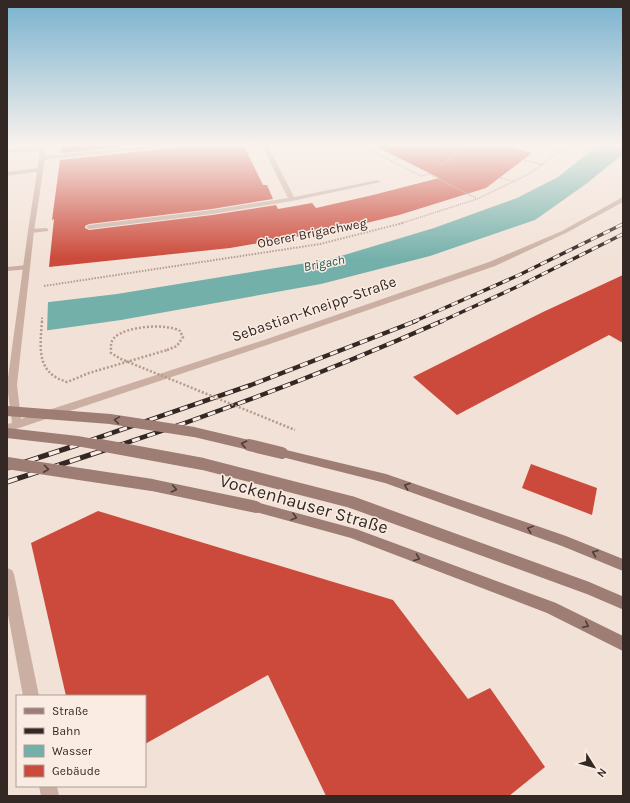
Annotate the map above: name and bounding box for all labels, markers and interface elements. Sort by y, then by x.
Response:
street label: Oberer Brigachweg [256,215,369,251]
water label: Brigach [302,252,346,274]
street label: Sebastian-Kneipp-Straße [229,272,399,346]
one-way arrow [114,416,120,425]
one-way arrow [241,440,248,448]
one-way arrow [43,464,49,473]
street label: Vockenhauser Straße [217,469,391,539]
one-way arrow [403,483,410,491]
one-way arrow [171,485,177,493]
one-way arrow [290,512,297,521]
one-way arrow [526,525,533,534]
one-way arrow [591,550,598,558]
one-way arrow [413,553,420,561]
one-way arrow [582,620,589,628]
legend [16,695,146,787]
text: Straße [52,704,88,718]
text: Bahn [52,724,81,738]
text: Wasser [52,744,93,758]
north arrow [574,747,614,787]
text: Gebäude [52,764,100,778]
text: N [594,766,609,780]

